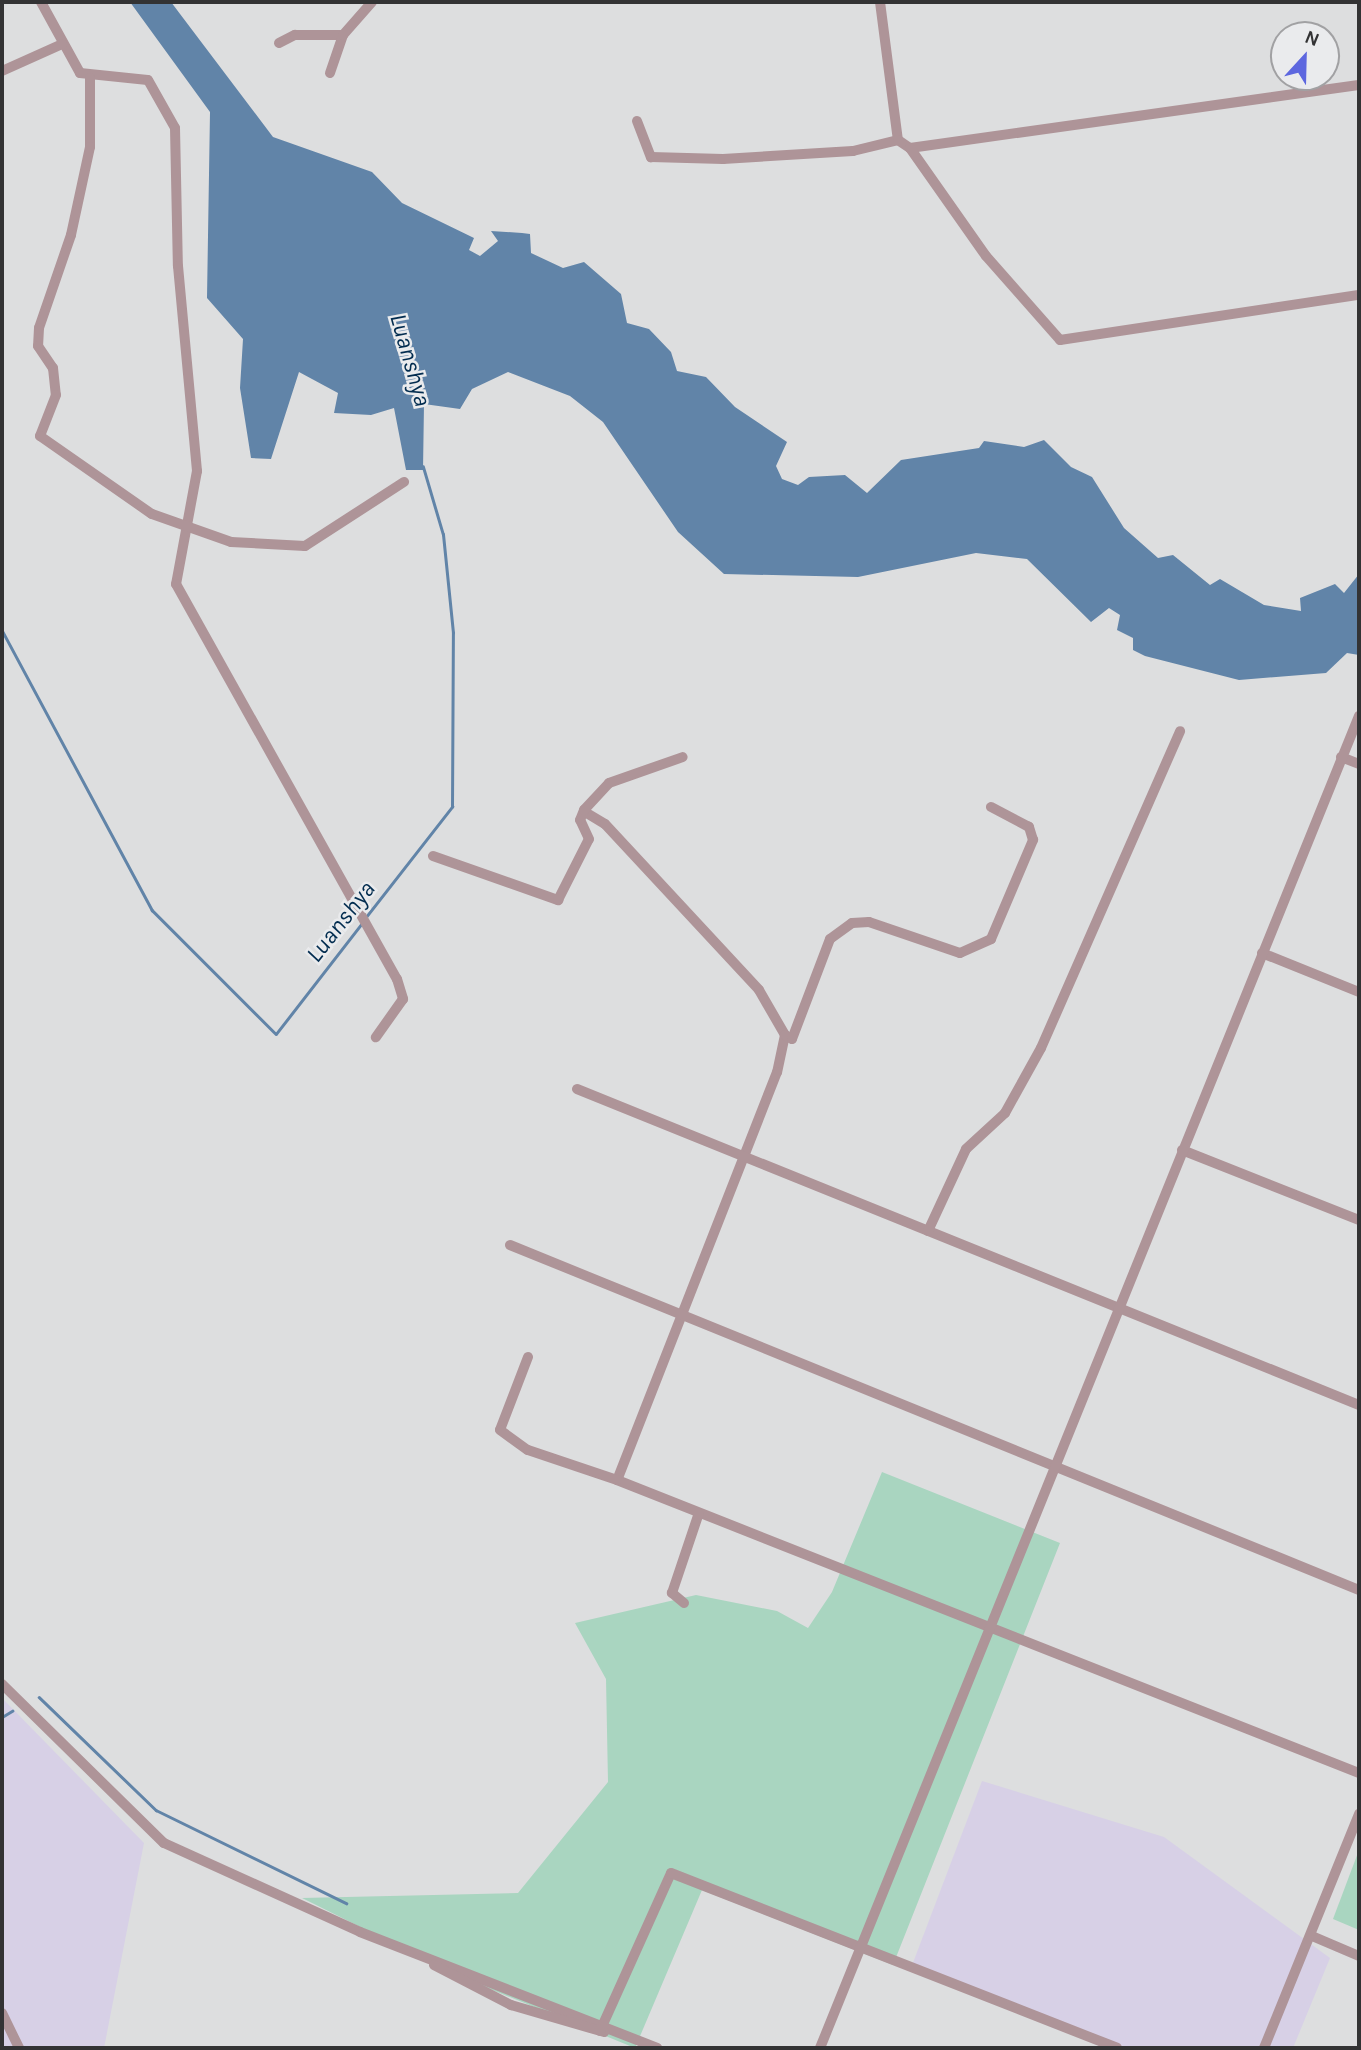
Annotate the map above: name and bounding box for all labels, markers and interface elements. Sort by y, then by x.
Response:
north arrow [1270,21,1340,91]
text: N [1302,26,1323,51]
water label: Luanshya [383,310,437,410]
water label: Luanshya [300,876,382,968]

